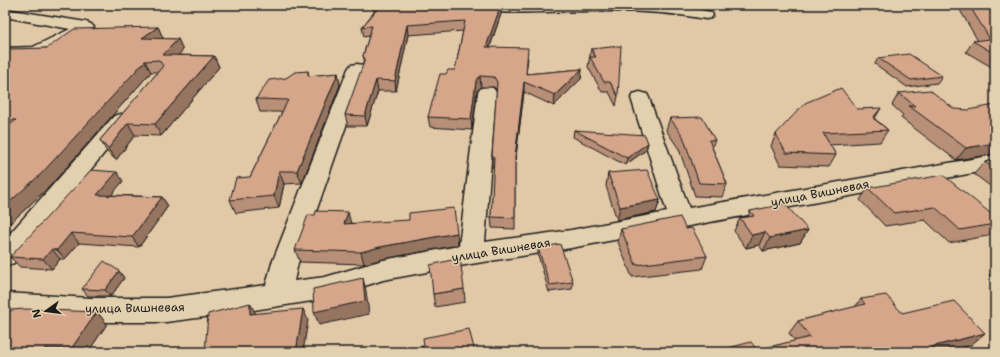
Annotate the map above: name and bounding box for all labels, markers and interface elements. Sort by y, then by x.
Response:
street label: улица Вишневая [769,176,871,210]
street label: улица Вишневая [450,234,552,266]
north arrow [26,291,66,331]
street label: улица Вишневая [85,299,185,317]
text: N [28,307,45,319]

